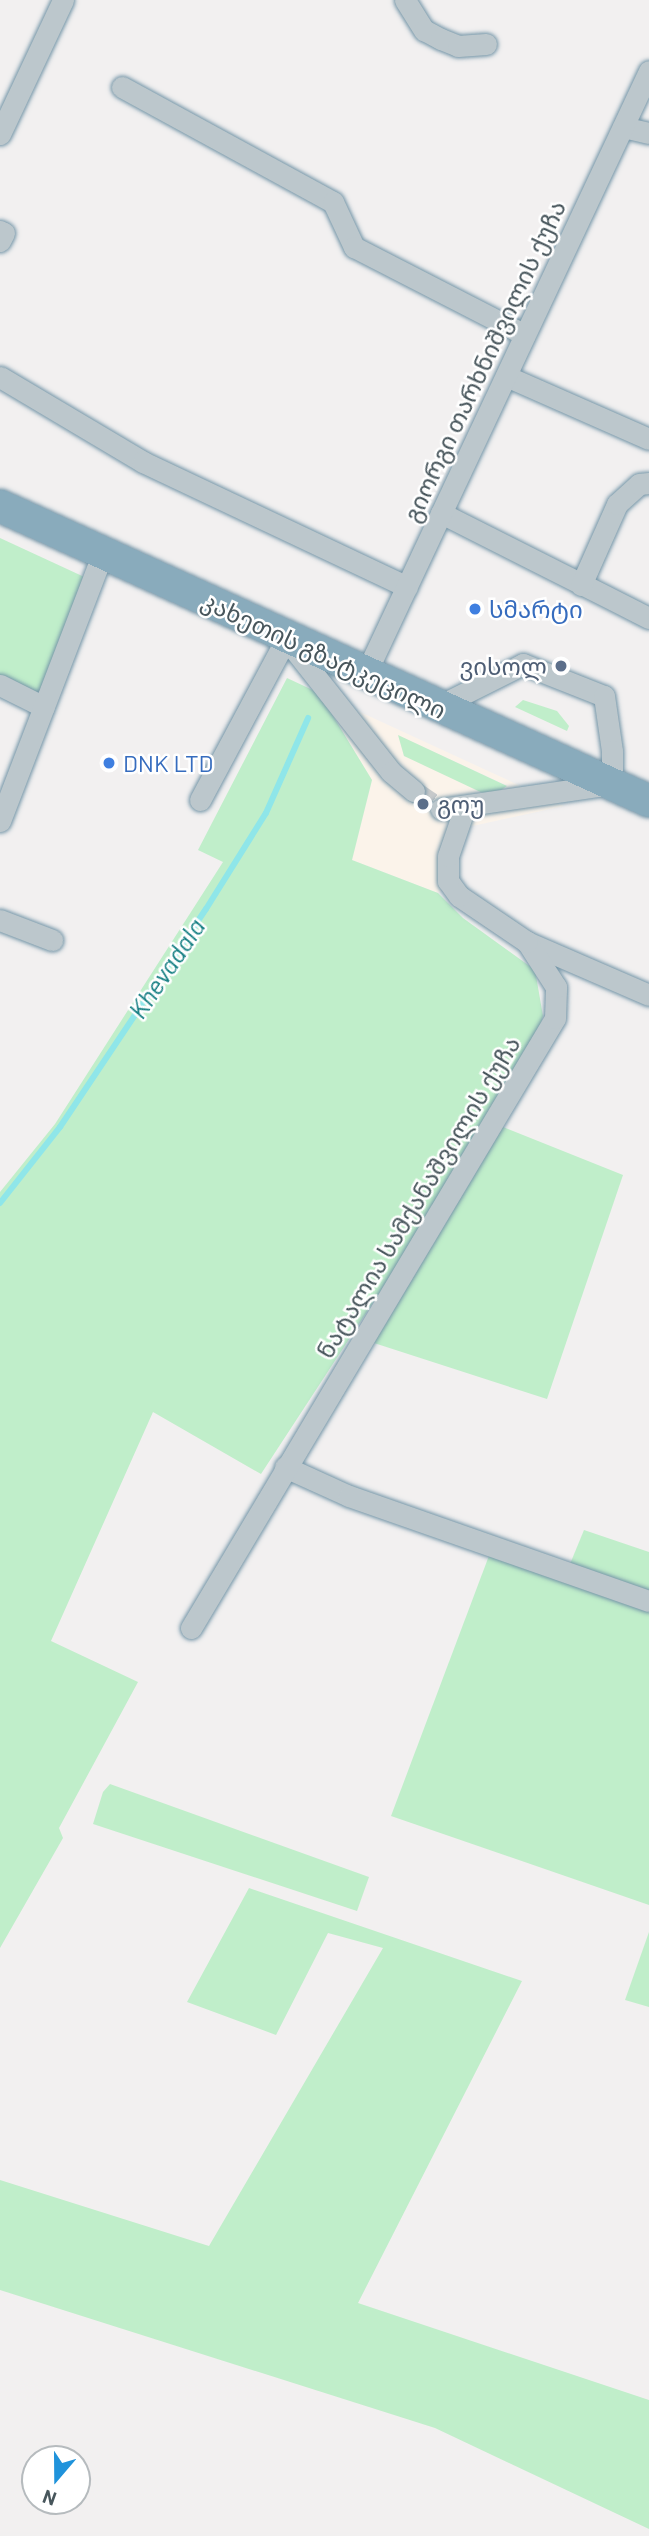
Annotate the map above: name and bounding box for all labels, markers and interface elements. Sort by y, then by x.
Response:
street label: გიორგი თარხნიშვილის ქუჩა [397,196,571,526]
street label: კახეთის გზატკეცილი [197,586,451,724]
place label: სმარტი [489,595,583,623]
marker: სმარტი [467,601,483,617]
place label: ვისოლ [460,652,547,680]
marker: ვისოლ [553,658,569,674]
place label: DNK LTD [123,749,213,777]
marker: DNK LTD [101,755,117,771]
place label: გოუ [437,790,484,818]
marker: გოუ [415,796,431,812]
water label: Khevadala [121,912,211,1024]
street label: ნატალია სამქანაშვილის ქუჩა [310,1031,526,1363]
north arrow [21,2445,91,2515]
text: N [39,2485,59,2511]

